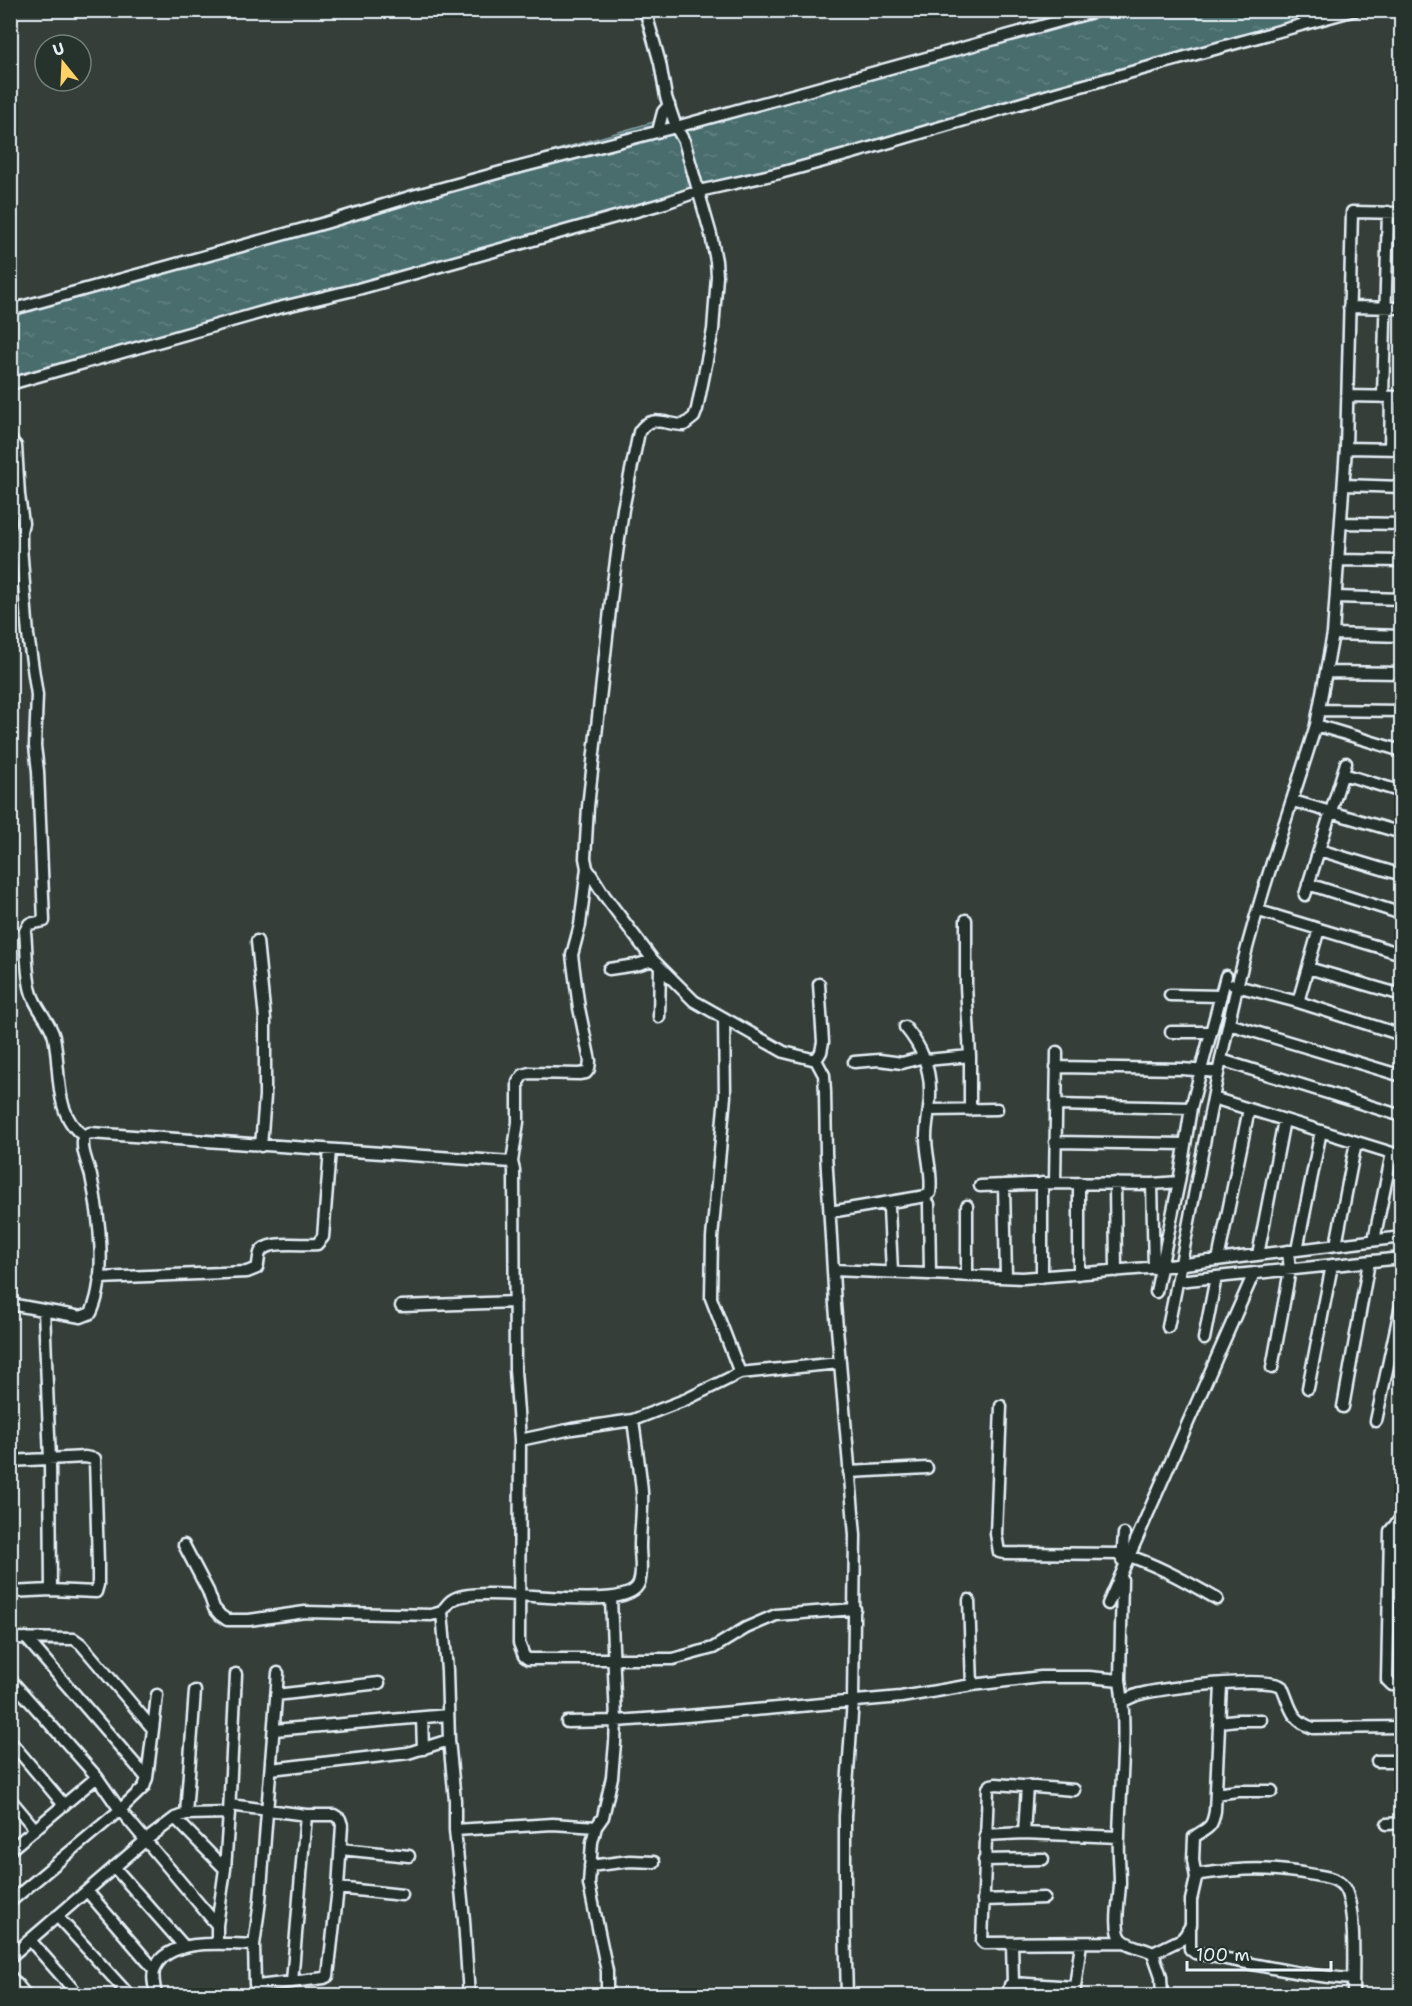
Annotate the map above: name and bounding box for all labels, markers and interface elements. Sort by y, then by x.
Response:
north arrow [33,33,93,93]
text: U [50,38,67,61]
scale bar [1187,1934,1331,1972]
text: 100 m [1196,1943,1250,1967]

